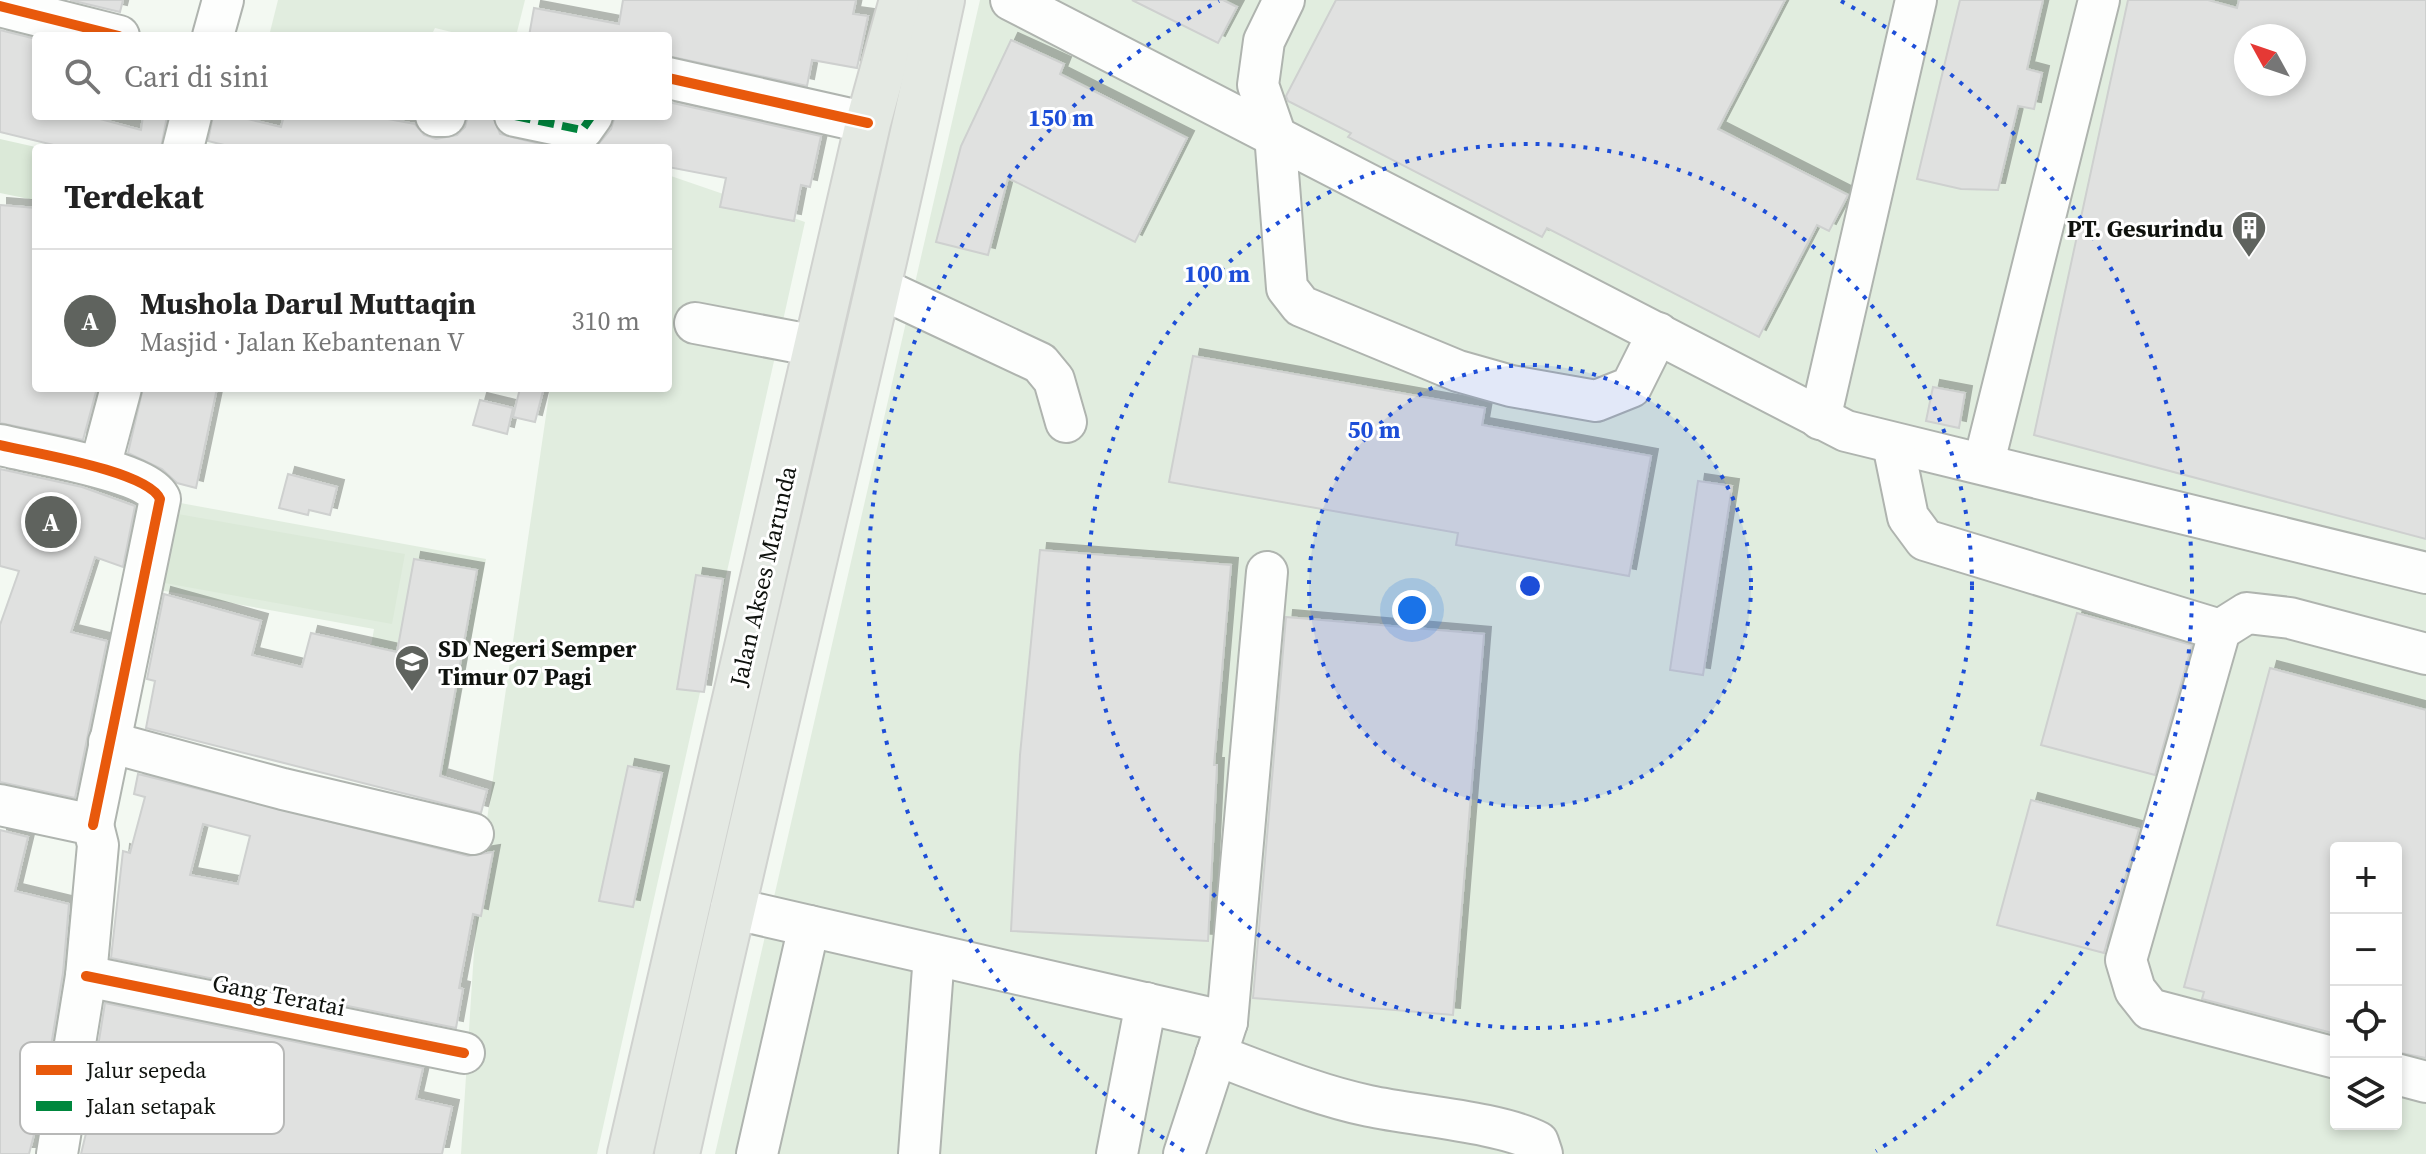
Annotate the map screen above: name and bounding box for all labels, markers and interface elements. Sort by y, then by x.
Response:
north arrow [2234,24,2306,96]
search box [32,32,672,120]
icon: search [60,54,104,98]
text: Cari di sini [124,56,269,97]
text: 150 m [1028,101,1094,134]
text: Terdekat [64,173,204,219]
building icon: PT. Gesurindu [2230,209,2268,259]
place label: PT. Gesurindu [2067,212,2223,245]
text: 100 m [1184,257,1250,290]
text: Mushola Darul Muttaqin [140,283,476,324]
text: A [81,303,99,339]
text: 310 m [572,303,640,339]
text: Masjid · Jalan Kebantenan V [140,324,464,360]
text: 50 m [1348,413,1401,446]
street label: Jalan Akses Marunda [721,462,805,690]
pin: A [25,492,77,552]
centre of rings [1516,572,1544,600]
your location [1392,590,1432,630]
place label: SD Negeri Semper Timur 07 Pagi [438,632,637,693]
school or university icon: SD Negeri Semper Timur 07 Pagi [393,643,431,693]
map controls [2330,842,2402,1130]
button: + [2330,842,2402,914]
button: − [2330,914,2402,986]
street label: Gang Teratai [210,966,348,1024]
button: locate [2330,986,2402,1058]
legend [20,1042,284,1134]
text: Jalur sepeda [85,1055,207,1085]
button: layers [2330,1058,2402,1130]
text: Jalan setapak [85,1091,216,1121]

